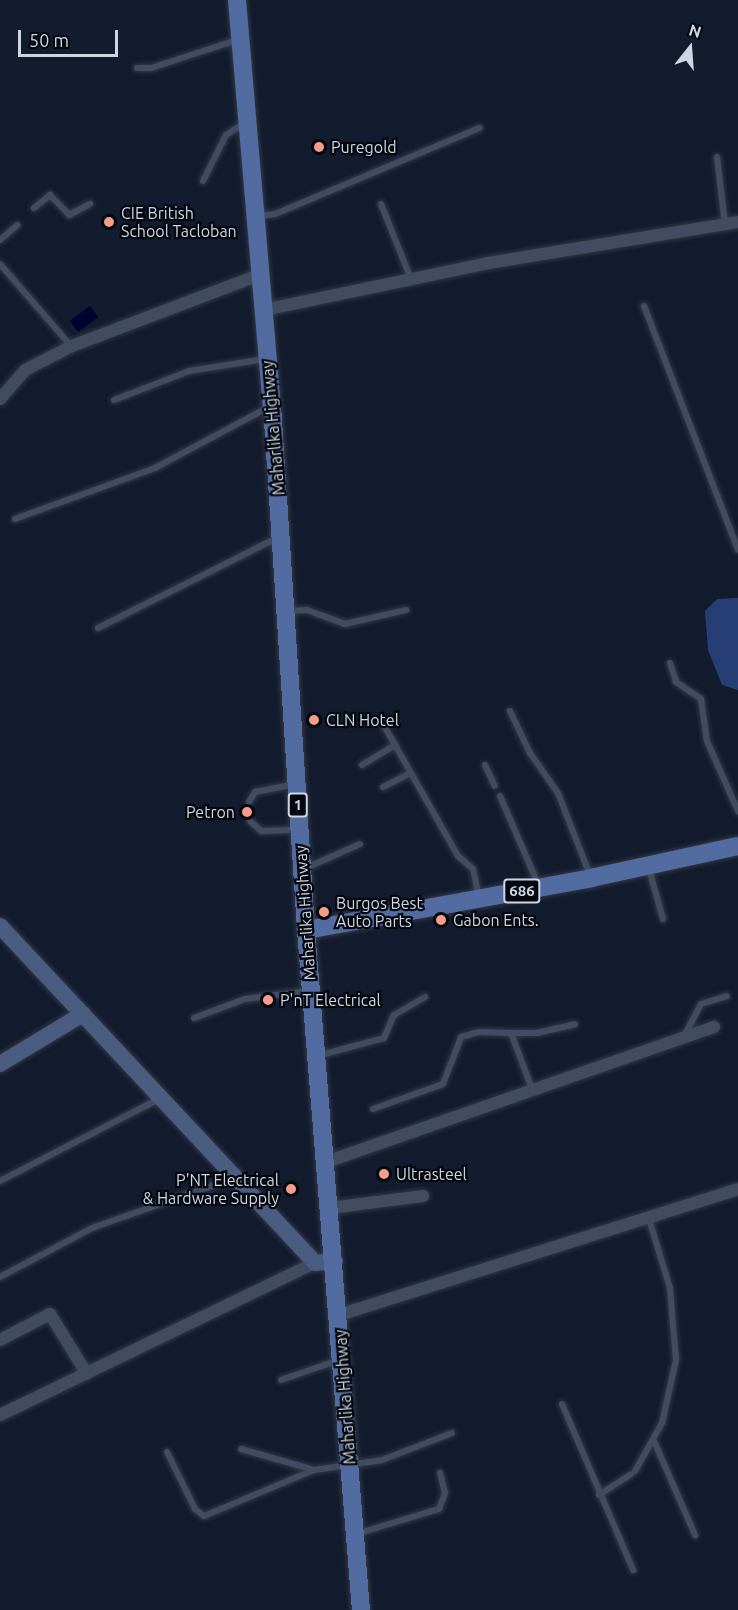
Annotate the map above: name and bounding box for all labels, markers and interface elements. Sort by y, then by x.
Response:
scale bar [21,18,122,56]
north arrow [660,18,720,78]
text: N [687,20,704,41]
text: 50 m [29,30,69,50]
place label: Puregold [331,137,397,157]
marker: Puregold [312,140,326,154]
place label: CIE British School Tacloban [121,203,237,241]
marker: CIE British School Tacloban [102,215,116,229]
street label: Maharlika Highway [258,360,288,496]
place label: CLN Hotel [326,710,399,730]
marker: CLN Hotel [307,713,321,727]
road number: 1 [288,793,308,817]
place label: Petron [186,802,235,822]
marker: Petron [240,805,254,819]
street label: Maharlika Highway [291,845,319,981]
road number: 686 [502,879,542,903]
place label: Burgos Best Auto Parts [336,893,423,931]
marker: Burgos Best Auto Parts [317,905,331,919]
place label: Gabon Ents. [453,910,539,930]
marker: Gabon Ents. [434,913,448,927]
place label: P'nT Electrical [280,990,381,1010]
marker: P'nT Electrical [261,993,275,1007]
place label: Ultrasteel [396,1164,467,1184]
marker: Ultrasteel [377,1167,391,1181]
place label: P'NT Electrical & Hardware Supply [143,1170,279,1208]
marker: P'NT Electrical & Hardware Supply [284,1182,298,1196]
street label: Maharlika Highway [331,1329,359,1465]

